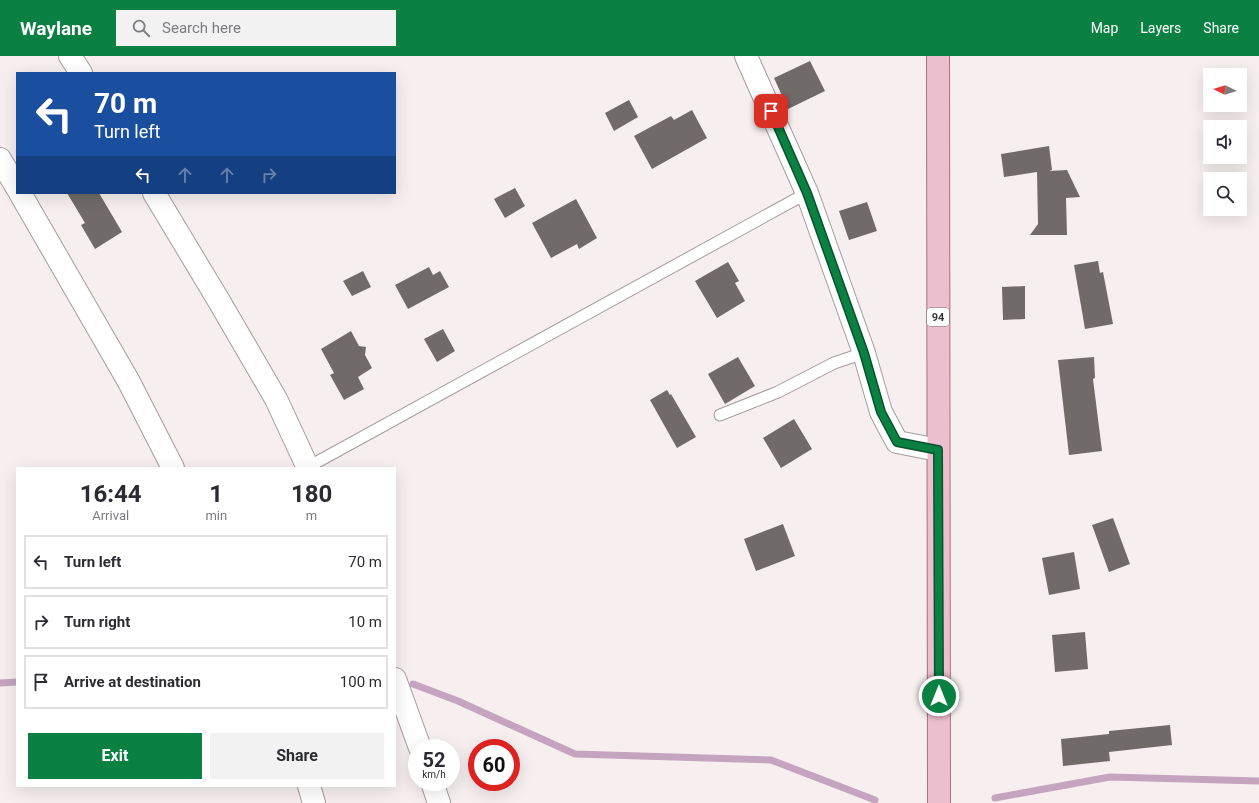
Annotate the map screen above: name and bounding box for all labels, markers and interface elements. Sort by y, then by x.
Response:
search box [116,10,396,46]
text: Waylane [20,17,92,40]
icon: search [130,17,152,39]
text: Search here [162,19,241,37]
text: Map [1091,20,1118,36]
text: Layers [1140,20,1181,36]
text: Share [1203,20,1239,36]
north arrow [1203,68,1247,112]
map controls [1203,68,1247,216]
text: 70 m [94,87,157,120]
icon: left [28,88,80,140]
pin [754,94,788,128]
icon: arrive [760,100,782,122]
button: sound [1203,120,1247,164]
text: Turn left [94,121,160,142]
icon: left [132,164,154,186]
icon: ahead [174,164,196,186]
icon: ahead [216,164,238,186]
icon: right [258,164,280,186]
button: search [1203,172,1247,216]
road number: 94 [927,308,949,326]
text: 16:44 [80,480,142,508]
text: 1 [209,480,223,508]
text: 180 [291,480,332,508]
text: Arrival [92,508,129,523]
text: min [205,508,227,523]
text: m [306,508,317,523]
icon: left [30,551,52,573]
text: Turn left [64,553,121,571]
text: 70 m [348,553,382,571]
icon: right [30,611,52,633]
text: Turn right [64,613,130,631]
text: 10 m [348,613,382,631]
icon: arrive [30,671,52,693]
text: Arrive at destination [64,673,201,691]
text: 100 m [340,673,382,691]
position arrow [918,675,960,717]
button: Exit [28,733,202,779]
button: Share [210,733,384,779]
speed limit sign: 60 [468,739,520,791]
text: 52 [423,748,445,772]
text: km/h [422,769,446,780]

